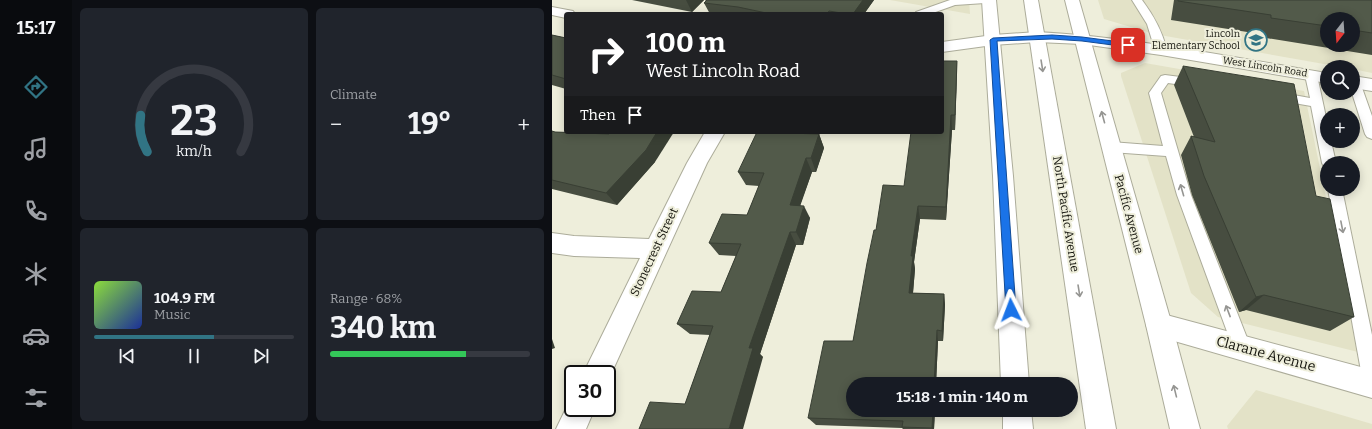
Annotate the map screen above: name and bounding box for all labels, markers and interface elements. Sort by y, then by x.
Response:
north arrow [1320,12,1360,52]
map controls [1320,12,1360,196]
text: 15:17 [16,17,56,39]
text: 100 m [646,26,725,59]
school or university icon: Lincoln Elementary School [1243,27,1269,53]
icon: right [580,28,632,80]
pin [1111,28,1145,62]
place label: Lincoln Elementary School [1152,28,1241,52]
icon: arrive [1117,34,1139,56]
street label: West Lincoln Road [1222,54,1308,80]
one-way arrow [1038,59,1046,72]
text: West Lincoln Road [646,60,800,82]
button: search [1320,60,1360,100]
icon: directions [22,73,50,101]
text: Climate [330,87,377,102]
text: 23 [170,96,218,146]
icon: arrive [624,104,646,126]
text: 19° [408,106,452,142]
text: Then [580,106,616,124]
button: + [1320,108,1360,148]
one-way arrow [1099,110,1106,123]
text: − [330,111,342,138]
text: + [517,111,530,138]
icon: music [22,135,50,163]
text: km/h [176,142,212,159]
street label: North Pacific Avenue [1050,155,1082,273]
button: − [1320,156,1360,196]
street label: Pacific Avenue [1112,173,1146,255]
one-way arrow [1178,184,1185,197]
icon: phone [22,197,50,225]
street label: Stonecrest Street [627,205,681,299]
one-way arrow [1339,220,1347,233]
icon: climate [22,260,50,288]
one-way arrow [1075,284,1083,297]
text: 104.9 FM [154,289,215,307]
position arrow [990,289,1032,331]
text: Range · 68% [330,291,402,306]
one-way arrow [1224,306,1232,318]
text: Music [154,307,190,322]
text: 340 km [330,310,436,346]
icon: car [22,322,50,350]
street label: Clarane Avenue [1215,333,1317,375]
icon: previous [116,345,138,367]
icon: pause [183,345,205,367]
icon: next [250,345,272,367]
speed limit sign: 30 [564,365,616,417]
icon: filters [22,384,50,412]
one-way arrow [1171,385,1179,398]
text: 15:18 · 1 min · 140 m [896,388,1028,406]

